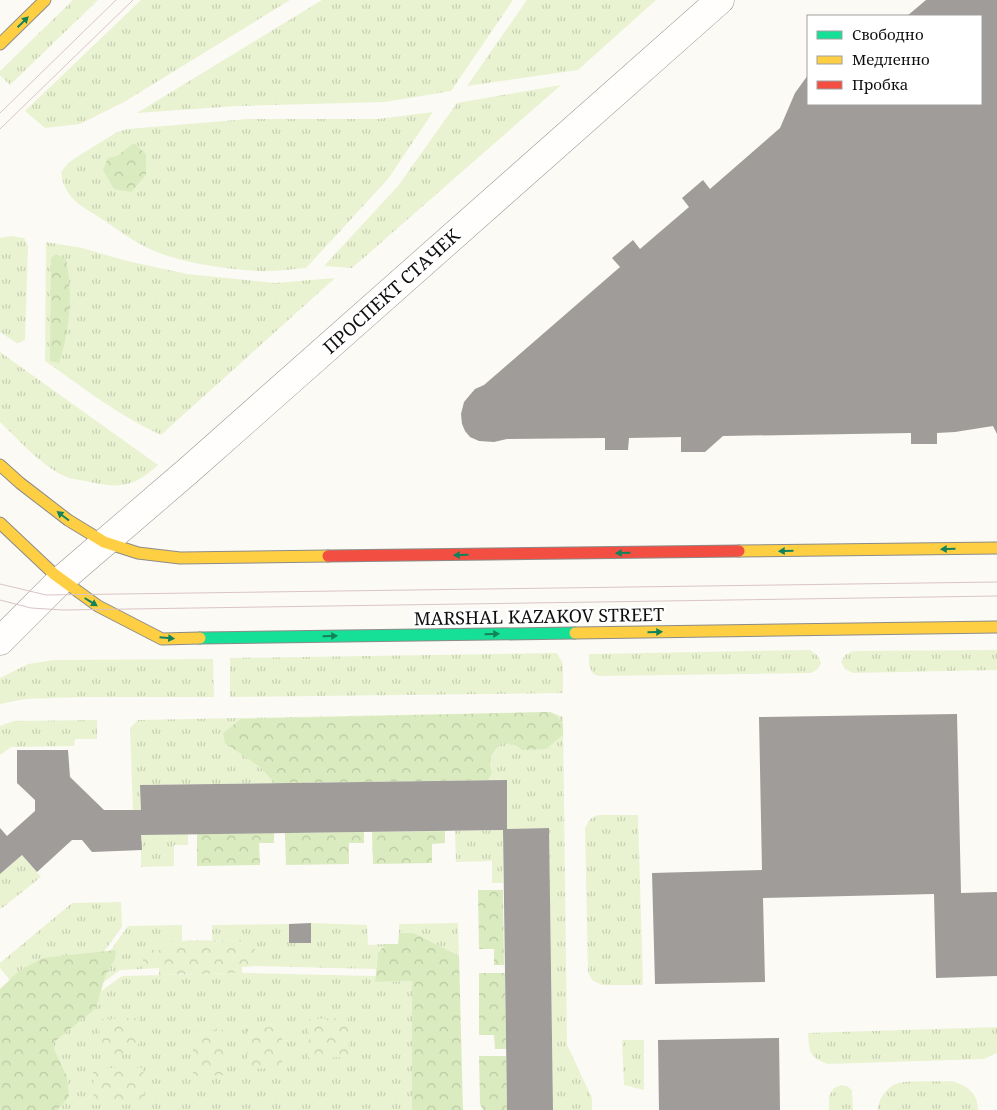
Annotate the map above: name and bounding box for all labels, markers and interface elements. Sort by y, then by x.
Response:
legend [807,15,982,105]
one-way arrow [16,16,28,28]
text: Свободно [852,24,924,44]
text: Медленно [852,49,930,69]
text: Пробка [852,74,908,94]
street label: ПРОСПЕКТ СТАЧЕК [318,223,465,359]
one-way arrow [56,511,70,521]
one-way arrow [940,545,956,553]
one-way arrow [778,547,794,555]
one-way arrow [615,549,631,557]
one-way arrow [453,551,469,559]
one-way arrow [84,597,97,606]
street label: MARSHAL KAZAKOV STREET [414,602,664,630]
one-way arrow [647,628,663,636]
one-way arrow [484,630,500,638]
one-way arrow [322,632,338,640]
one-way arrow [160,634,176,642]

